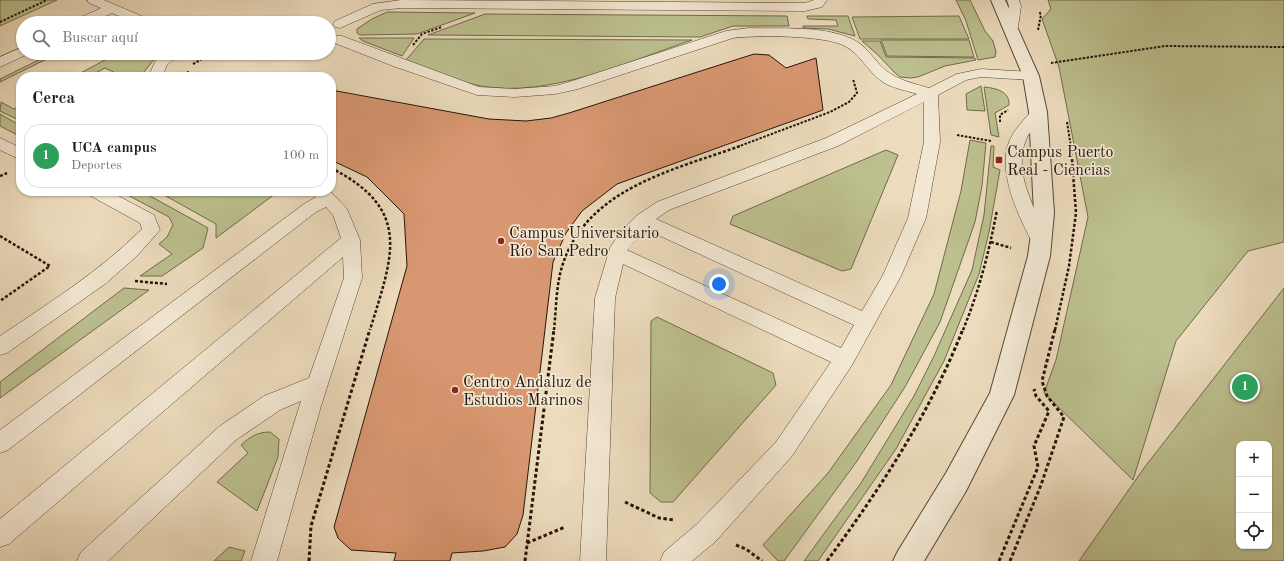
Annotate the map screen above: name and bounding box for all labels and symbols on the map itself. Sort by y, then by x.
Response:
place label: Campus Puerto Real - Ciencias [1007,145,1114,179]
marker: Campus Puerto Real - Ciencias [994,155,1004,165]
place label: Campus Universitario Río San Pedro [509,226,659,260]
marker: Campus Universitario Río San Pedro [496,236,506,246]
your location [709,274,729,294]
pin: 1 [1232,372,1258,402]
place label: Centro Andaluz de Estudios Marinos [463,375,592,409]
marker: Centro Andaluz de Estudios Marinos [450,385,460,395]

